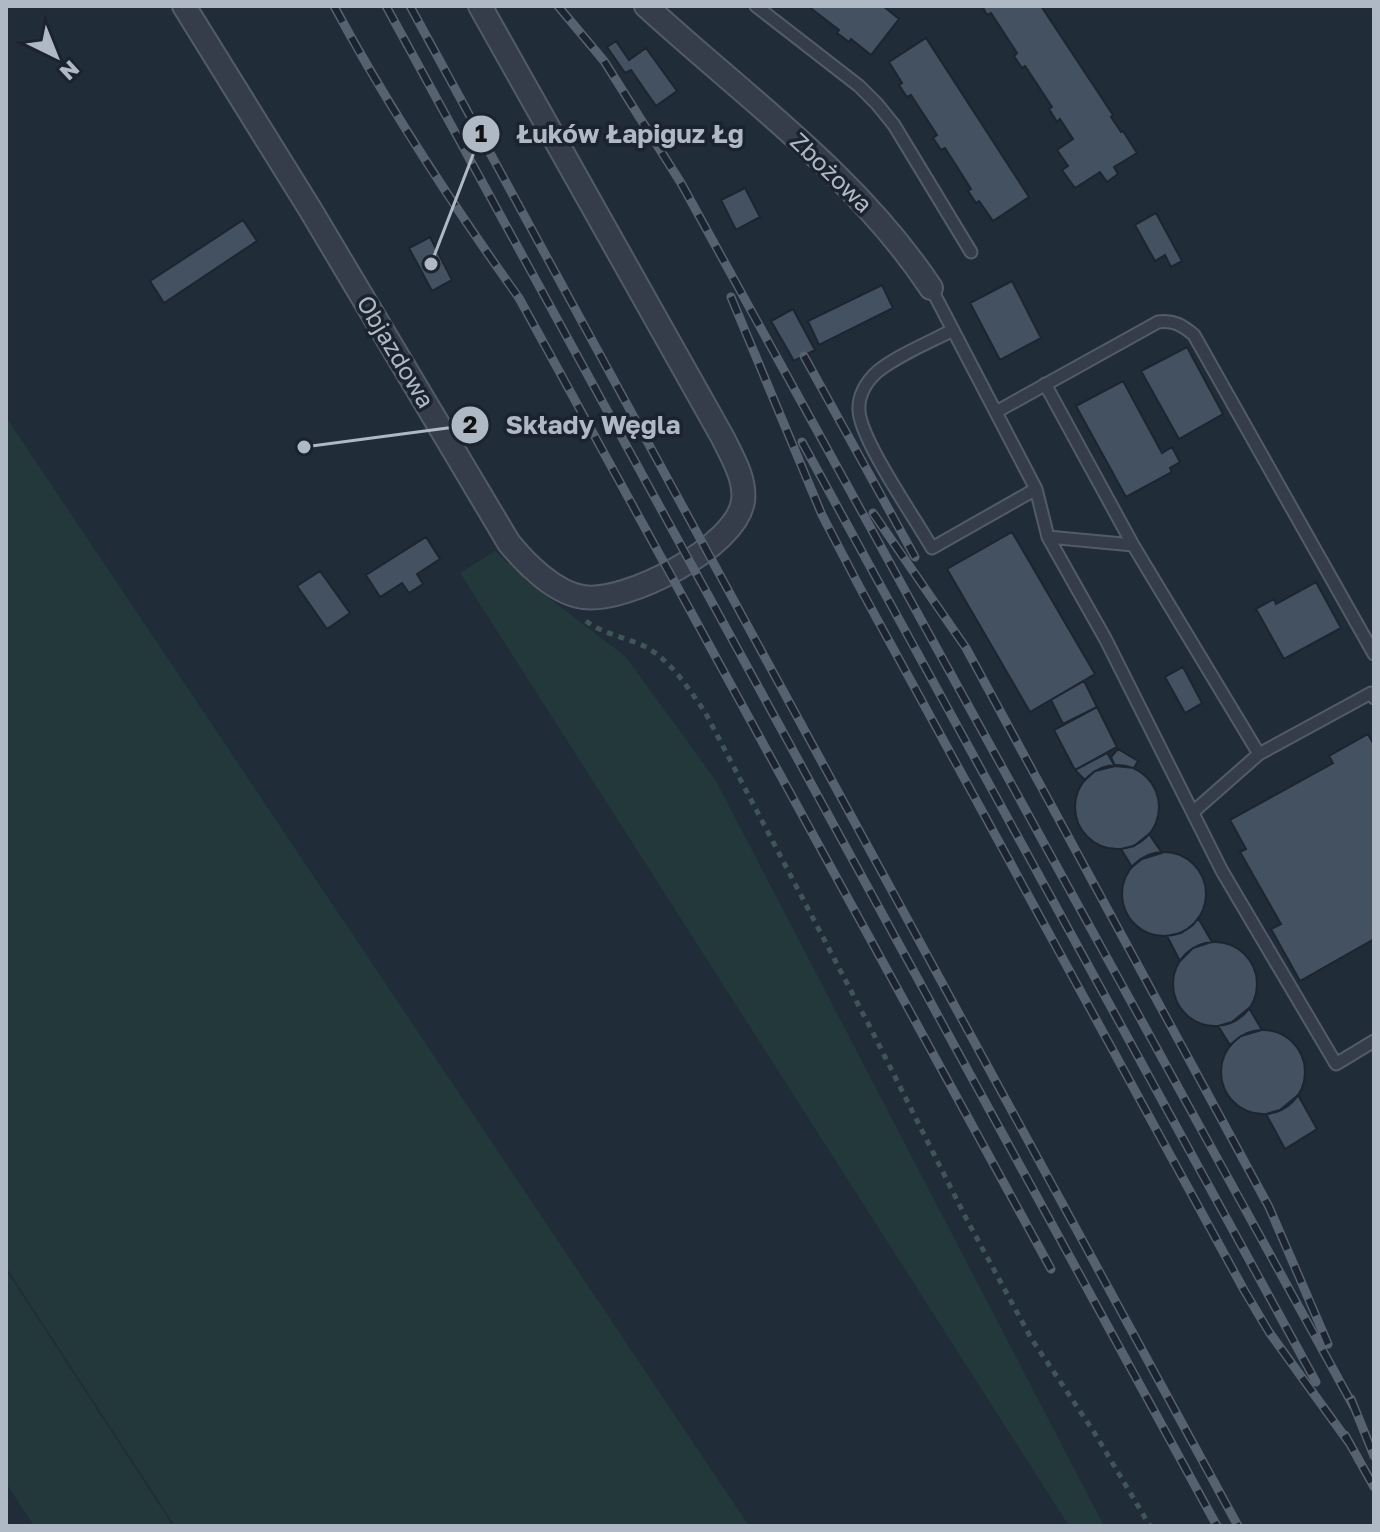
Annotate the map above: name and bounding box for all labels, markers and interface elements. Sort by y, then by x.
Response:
north arrow [16,16,96,96]
text: N [55,55,85,87]
callout: Łuków Łapiguz Łg [461,109,760,159]
text: 1 [475,118,487,147]
text: Łuków Łapiguz Łg [516,118,744,149]
street label: Zbożowa [785,126,879,218]
street label: Objazdowa [351,290,441,413]
callout: Składy Węgla [450,400,697,450]
text: 2 [463,409,477,438]
text: Składy Węgla [506,409,680,440]

